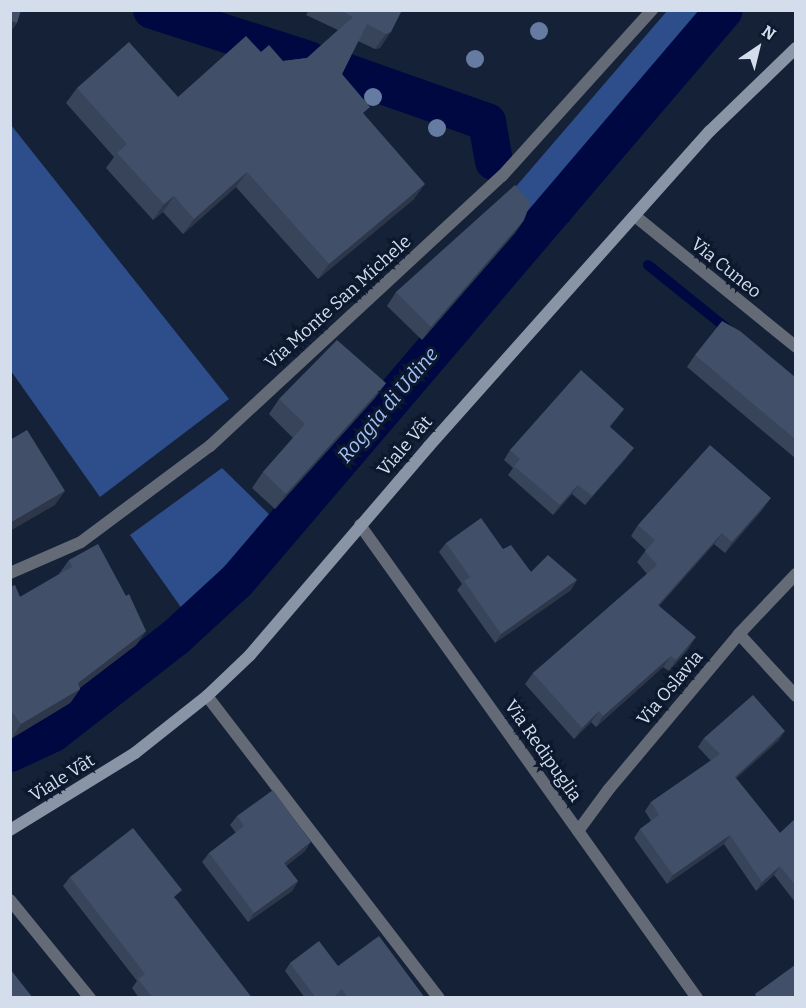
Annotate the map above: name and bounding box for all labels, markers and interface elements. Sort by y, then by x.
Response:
north arrow [728,18,788,78]
text: N [758,22,779,44]
street label: Via Monte San Michele [261,231,415,373]
street label: Via Cuneo [687,233,765,303]
water label: Roggia di Udine [333,343,443,467]
street label: Viale Vât [373,412,437,480]
street label: Via Oslavia [633,646,707,730]
street label: Via Redipuglia [500,696,586,806]
street label: Viale Vât [25,750,99,806]

